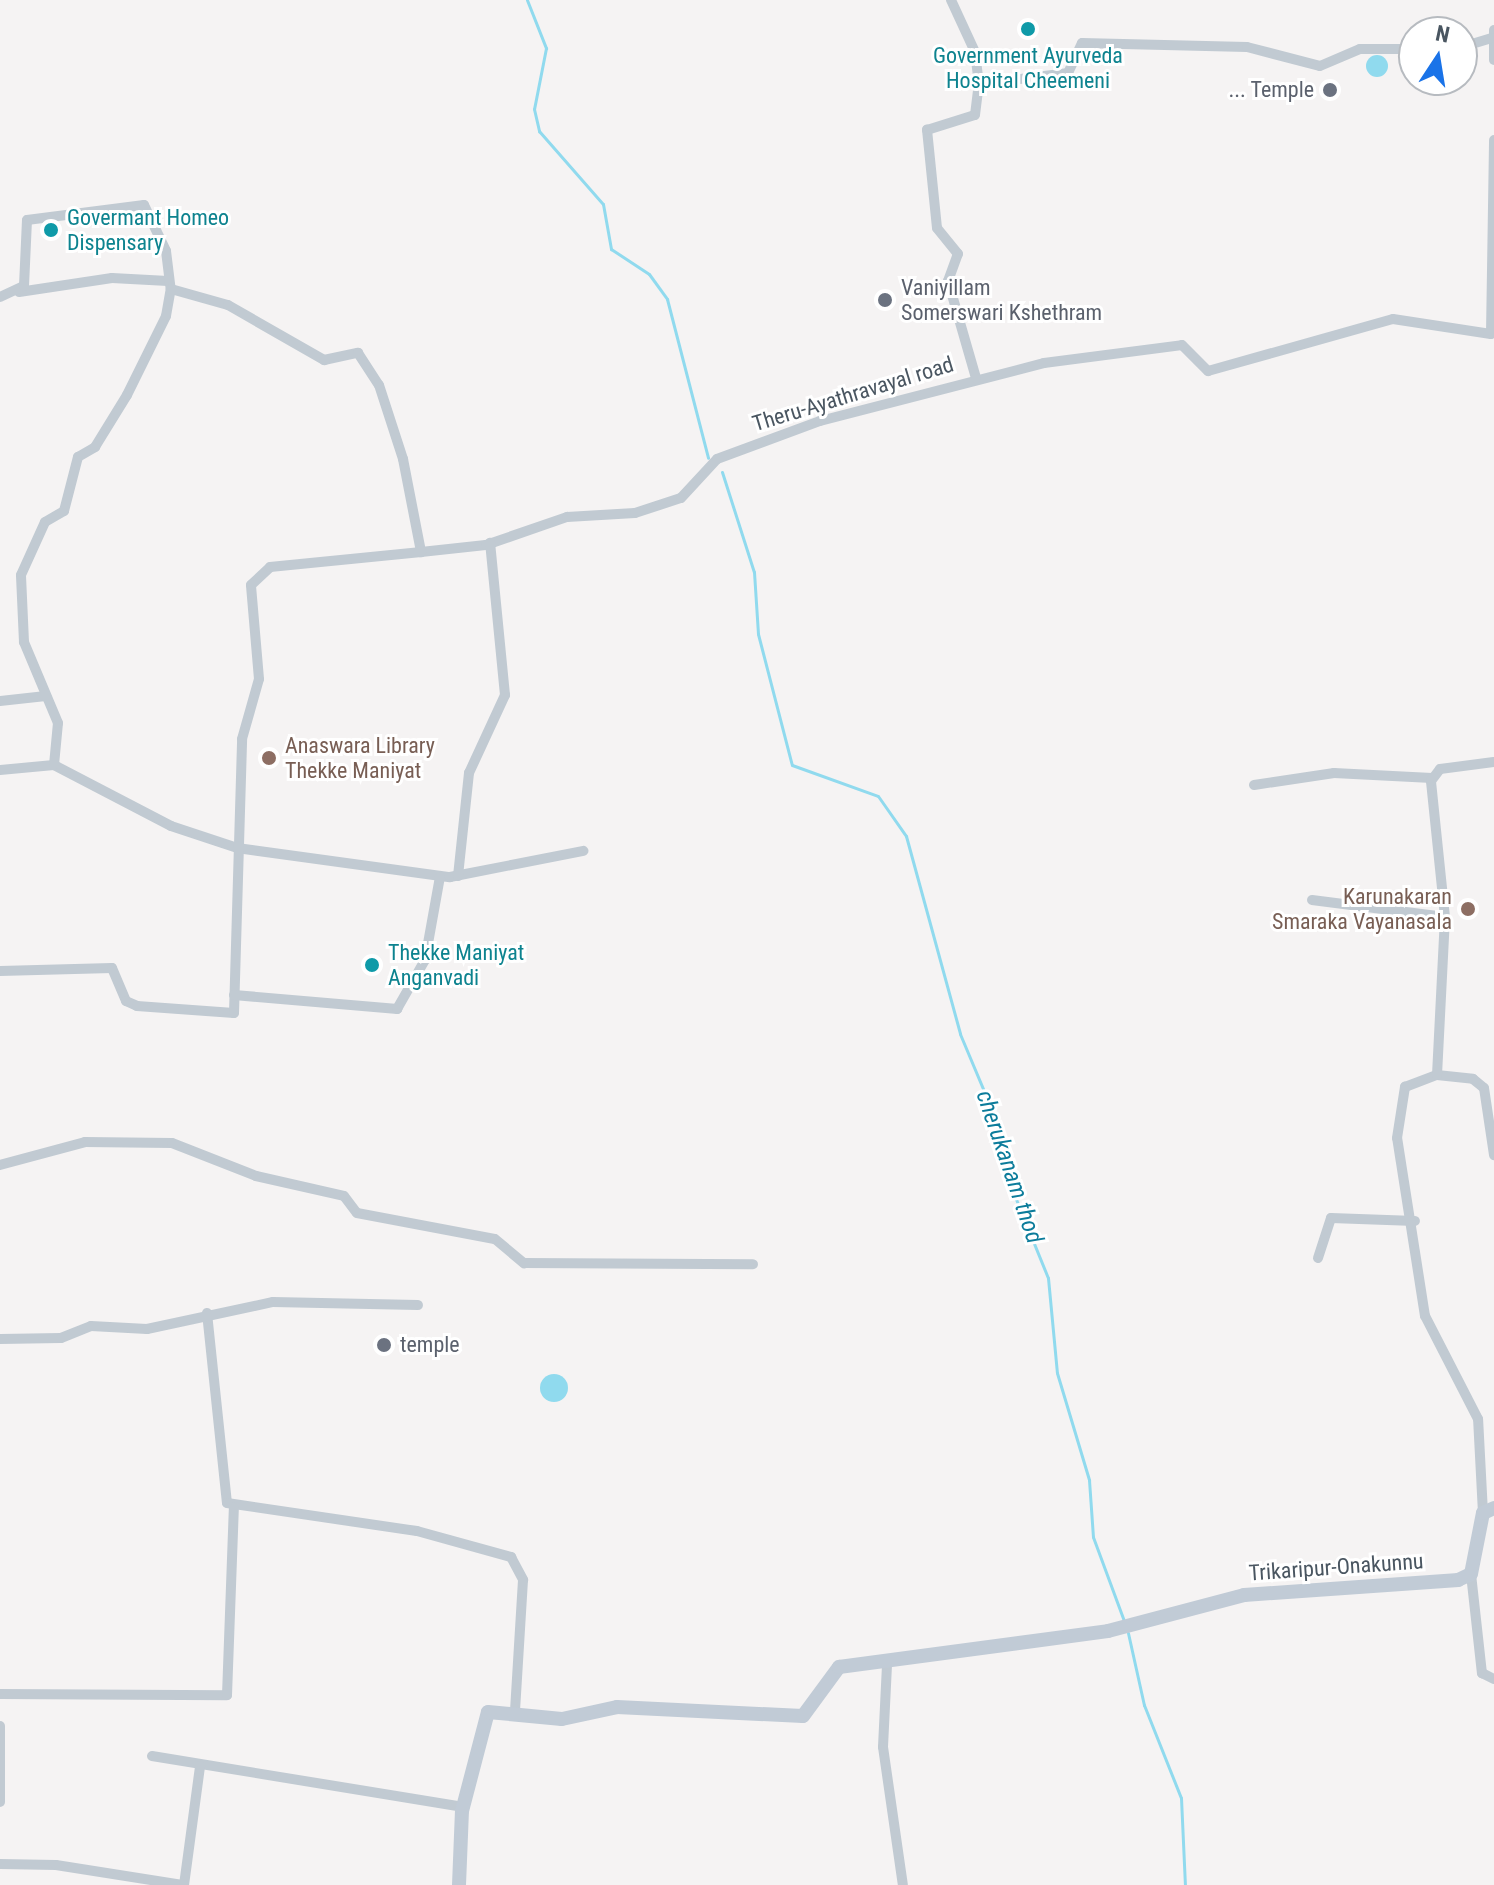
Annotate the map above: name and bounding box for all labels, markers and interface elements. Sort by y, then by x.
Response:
north arrow [1398,16,1478,96]
marker: Government Ayurveda Hospital Cheemeni [1019,20,1037,38]
text: N [1433,20,1452,48]
place label: Government Ayurveda Hospital Cheemeni [933,42,1123,94]
place label: ... Temple [1228,77,1314,103]
marker: ... Temple [1321,81,1339,99]
place label: Govermant Homeo Dispensary [67,204,229,256]
marker: Govermant Homeo Dispensary [42,221,60,239]
place label: Vaniyillam Somerswari Kshethram [901,274,1102,326]
marker: Vaniyillam Somerswari Kshethram [876,291,894,309]
street label: Theru-Ayathravayal road [749,351,957,437]
place label: Anaswara Library Thekke Maniyat [285,732,435,784]
marker: Anaswara Library Thekke Maniyat [260,749,278,767]
place label: Karunakaran Smaraka Vayanasala [1272,883,1452,934]
marker: Karunakaran Smaraka Vayanasala [1459,900,1477,918]
place label: Thekke Maniyat Anganvadi [388,939,524,990]
marker: Thekke Maniyat Anganvadi [363,956,381,974]
water label: cherukanam thod [969,1087,1049,1247]
place label: temple [400,1332,460,1358]
marker: temple [375,1336,393,1354]
street label: Trikaripur-Onakunnu [1248,1548,1424,1586]

